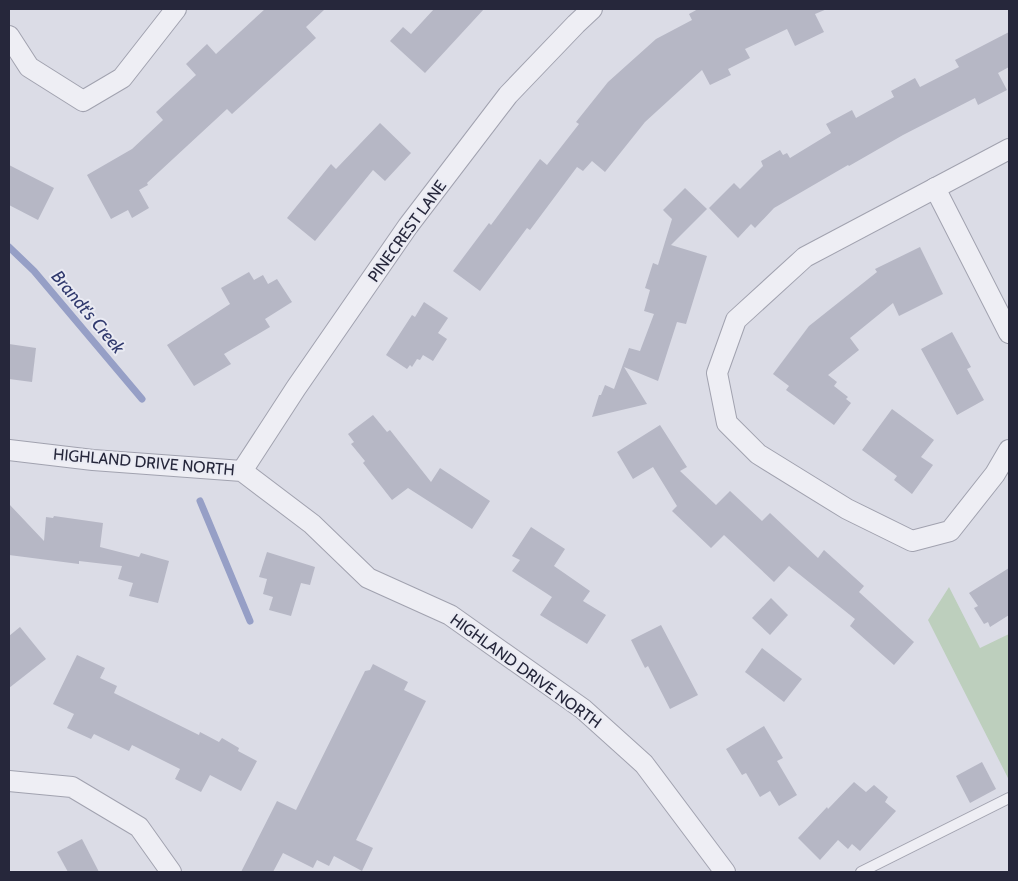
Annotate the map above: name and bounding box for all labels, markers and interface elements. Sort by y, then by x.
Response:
street label: PINECREST LANE [364,176,450,286]
water label: Brandt's Creek [47,266,130,359]
street label: HIGHLAND DRIVE NORTH [52,445,236,479]
street label: HIGHLAND DRIVE NORTH [447,610,605,732]

